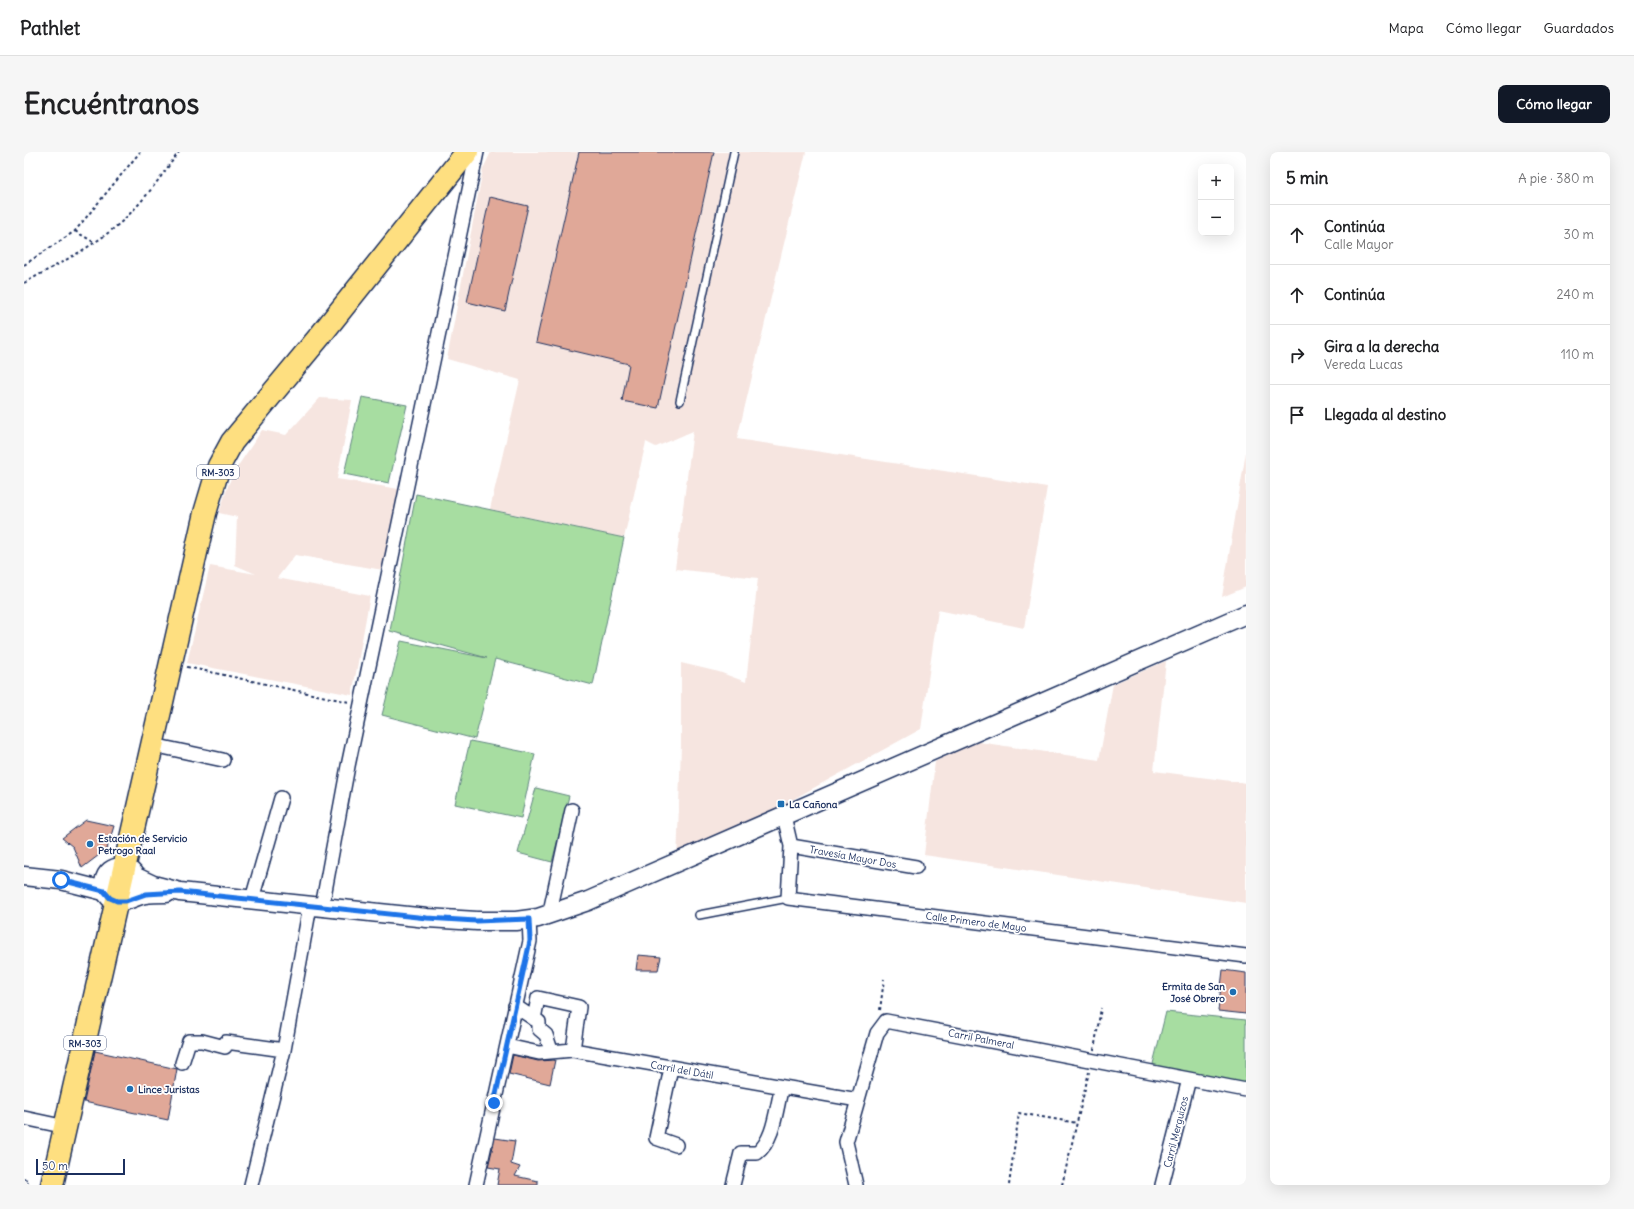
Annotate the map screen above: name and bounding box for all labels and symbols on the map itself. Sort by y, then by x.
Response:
road number: RM-303 [197,465,239,479]
place label: La Cañona [789,798,838,811]
marker: La Cañona [776,799,786,809]
place label: Estación de Servicio Petrogo Raal [98,832,188,857]
marker: Estación de Servicio Petrogo Raal [85,839,95,849]
street label: Travesía Mayor Dos [809,843,898,871]
route start [52,871,70,889]
street label: Calle Primero de Mayo [925,909,1028,935]
place label: Ermita de San José Obrero [1162,980,1225,1005]
marker: Ermita de San José Obrero [1228,987,1238,997]
street label: Carril Palmeral [947,1026,1015,1052]
road number: RM-303 [64,1036,106,1050]
street label: Carril del Dátil [649,1058,715,1082]
place label: Lince Juristas [138,1083,200,1096]
marker: Lince Juristas [125,1084,135,1094]
route end [485,1094,503,1112]
street label: Carril Merguizos [1161,1095,1191,1169]
scale bar [36,1157,125,1176]

